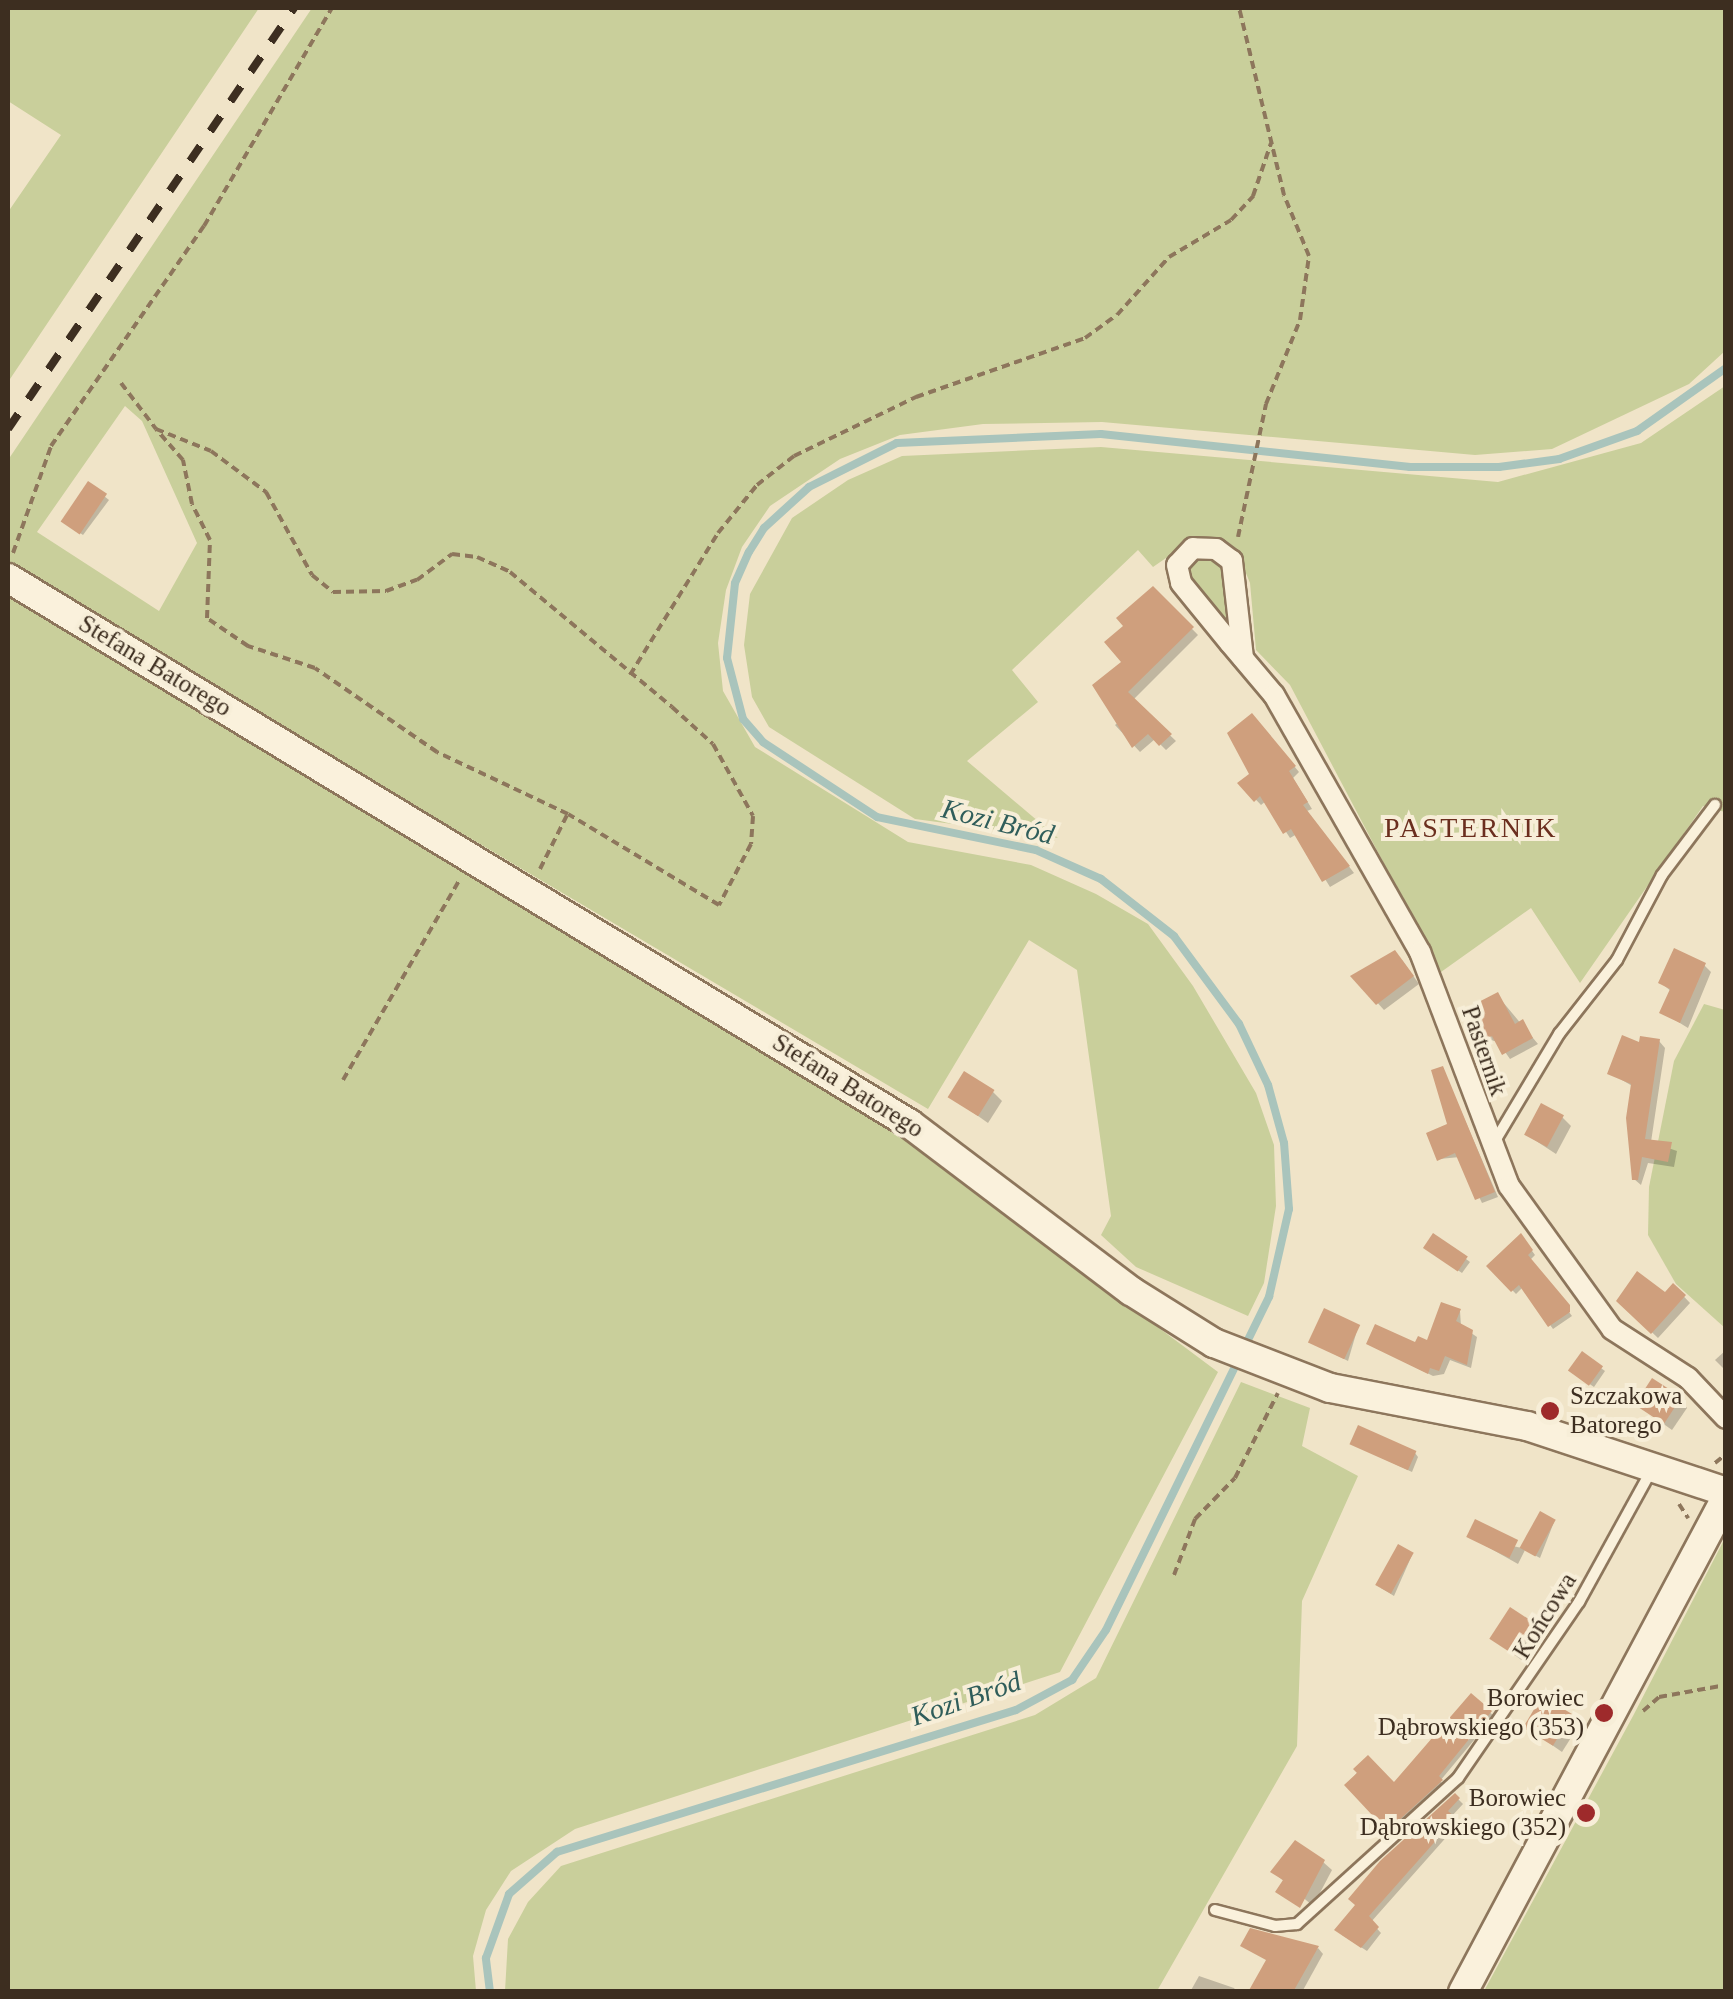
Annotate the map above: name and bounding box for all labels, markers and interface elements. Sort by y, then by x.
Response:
street label: Stefana Batorego [73,609,237,723]
water label: Kozi Bród [938,792,1058,852]
district label: PASTERNIK [1384,811,1558,845]
street label: Pasternik [1455,1002,1513,1100]
street label: Stefana Batorego [767,1027,929,1145]
place label: Szczakowa Batorego [1570,1382,1682,1441]
marker: Szczakowa Batorego [1539,1400,1561,1422]
street label: Końcowa [1507,1567,1583,1665]
water label: Kozi Bród [906,1665,1026,1733]
place label: Borowiec Dąbrowskiego (353) [1378,1684,1584,1743]
marker: Borowiec Dąbrowskiego (353) [1593,1702,1615,1724]
place label: Borowiec Dąbrowskiego (352) [1360,1784,1566,1843]
marker: Borowiec Dąbrowskiego (352) [1575,1802,1597,1824]

